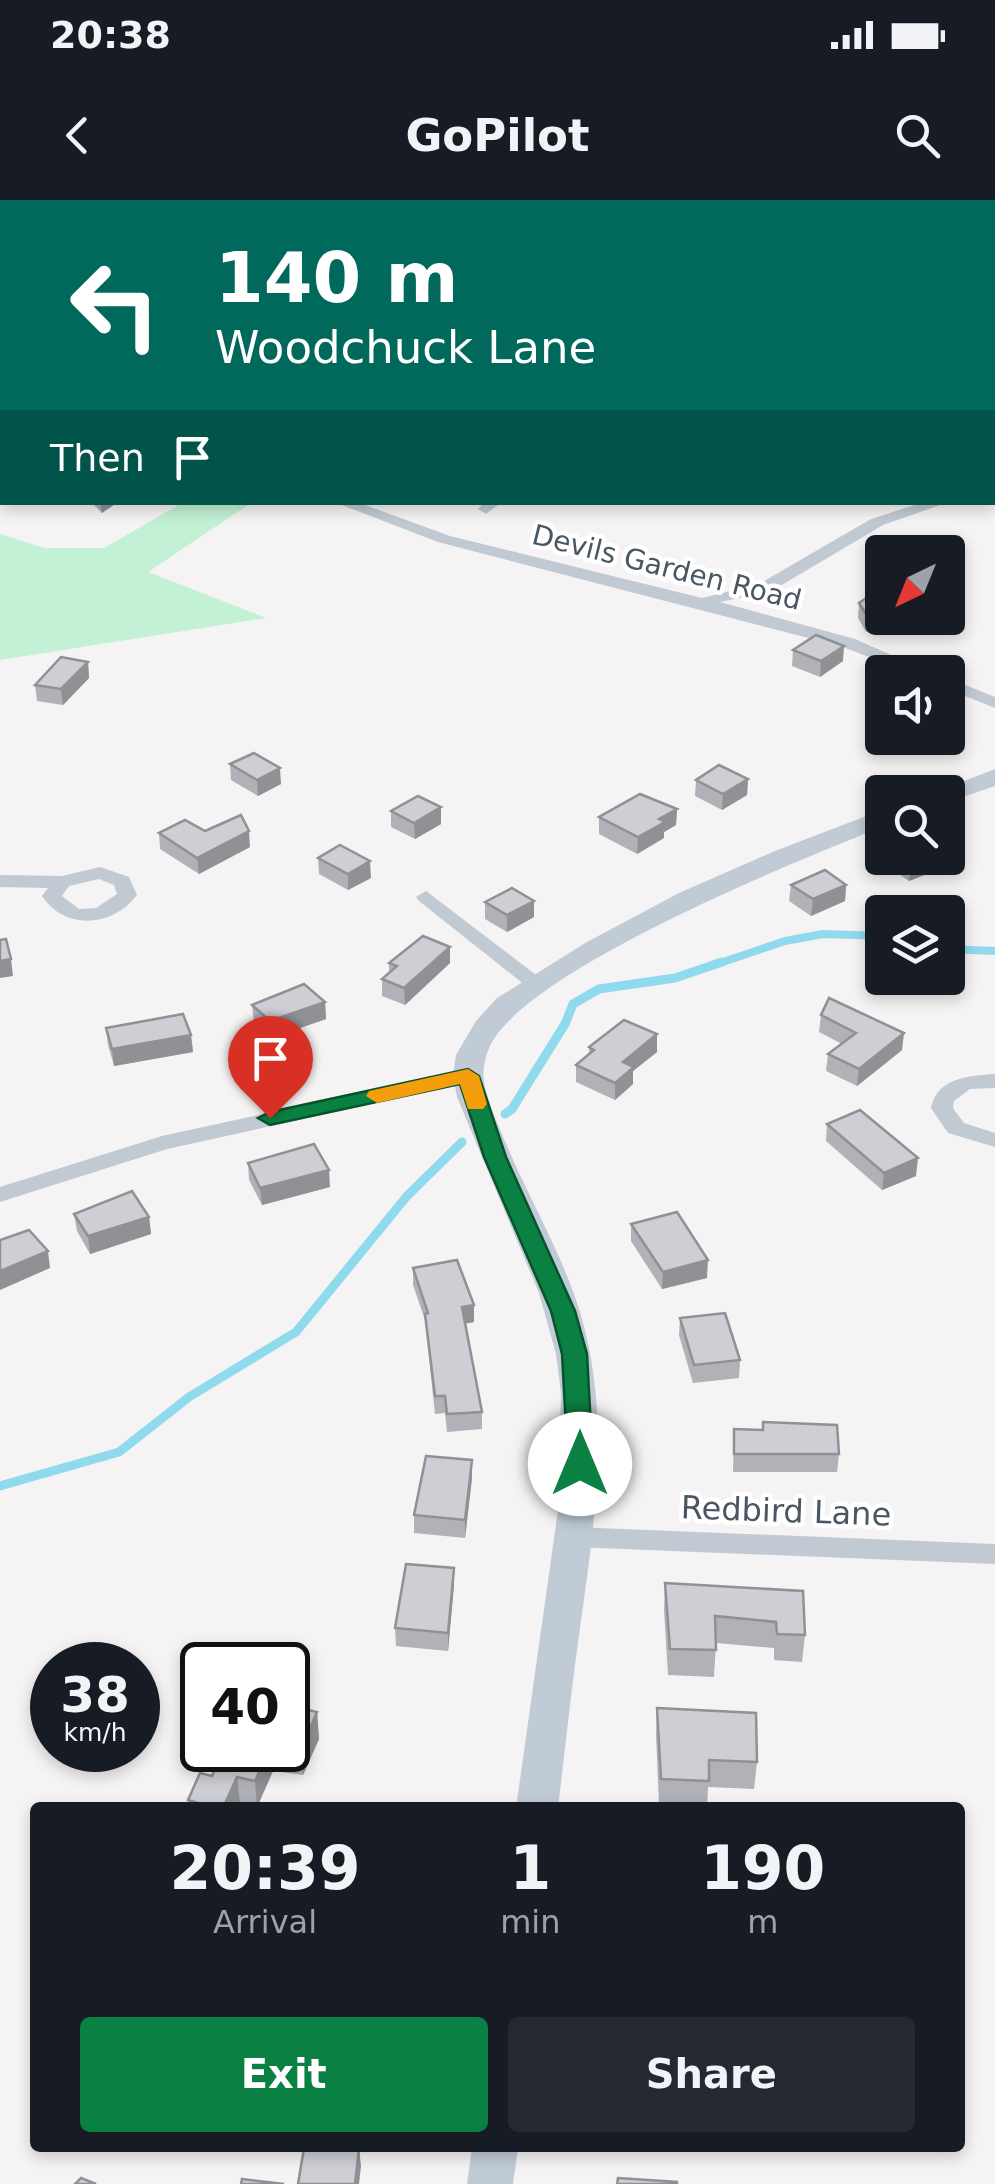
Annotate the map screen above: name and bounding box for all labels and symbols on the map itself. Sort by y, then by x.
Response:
street label: Devils Garden Road [529,518,805,617]
north arrow [865,535,965,635]
pin [228,1016,313,1119]
position arrow [528,1412,632,1516]
street label: Redbird Lane [680,1488,892,1534]
speed limit sign: 40 [180,1642,310,1772]

